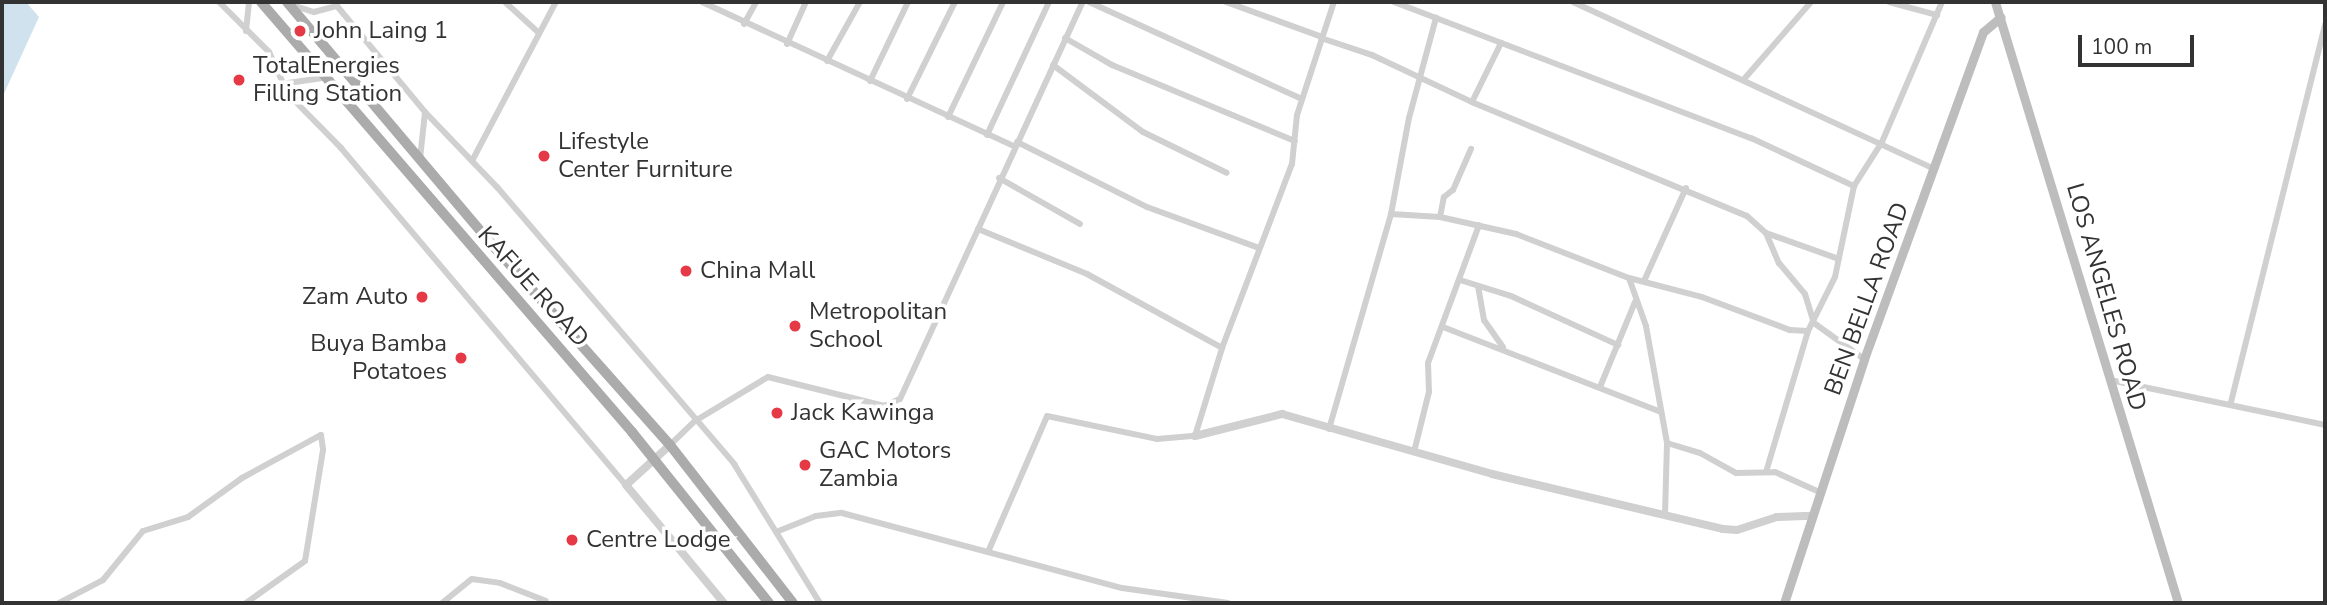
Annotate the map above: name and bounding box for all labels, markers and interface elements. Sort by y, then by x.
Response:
place label: John Laing 1 [314,17,448,45]
scale bar [2082,21,2198,65]
marker: John Laing 1 [292,23,308,39]
text: 100 m [2091,33,2152,61]
place label: TotalEnergies Filling Station [253,52,402,108]
marker: TotalEnergies Filling Station [231,72,247,88]
place label: Lifestyle Center Furniture [558,128,733,184]
marker: Lifestyle Center Furniture [536,148,552,164]
street label: LOS ANGELES ROAD [2060,180,2152,414]
street label: BEN BELLA ROAD [1819,199,1915,399]
street label: KAFUE ROAD [471,221,595,353]
place label: China Mall [700,257,815,285]
marker: China Mall [678,263,694,279]
place label: Zam Auto [302,283,408,311]
marker: Zam Auto [414,289,430,305]
place label: Metropolitan School [809,298,947,354]
marker: Metropolitan School [787,318,803,334]
place label: Buya Bamba Potatoes [310,330,447,386]
marker: Buya Bamba Potatoes [453,350,469,366]
place label: Jack Kawinga [791,399,935,427]
marker: Jack Kawinga [769,405,785,421]
place label: GAC Motors Zambia [819,437,951,493]
marker: GAC Motors Zambia [797,457,813,473]
place label: Centre Lodge [586,526,731,554]
marker: Centre Lodge [564,532,580,548]

